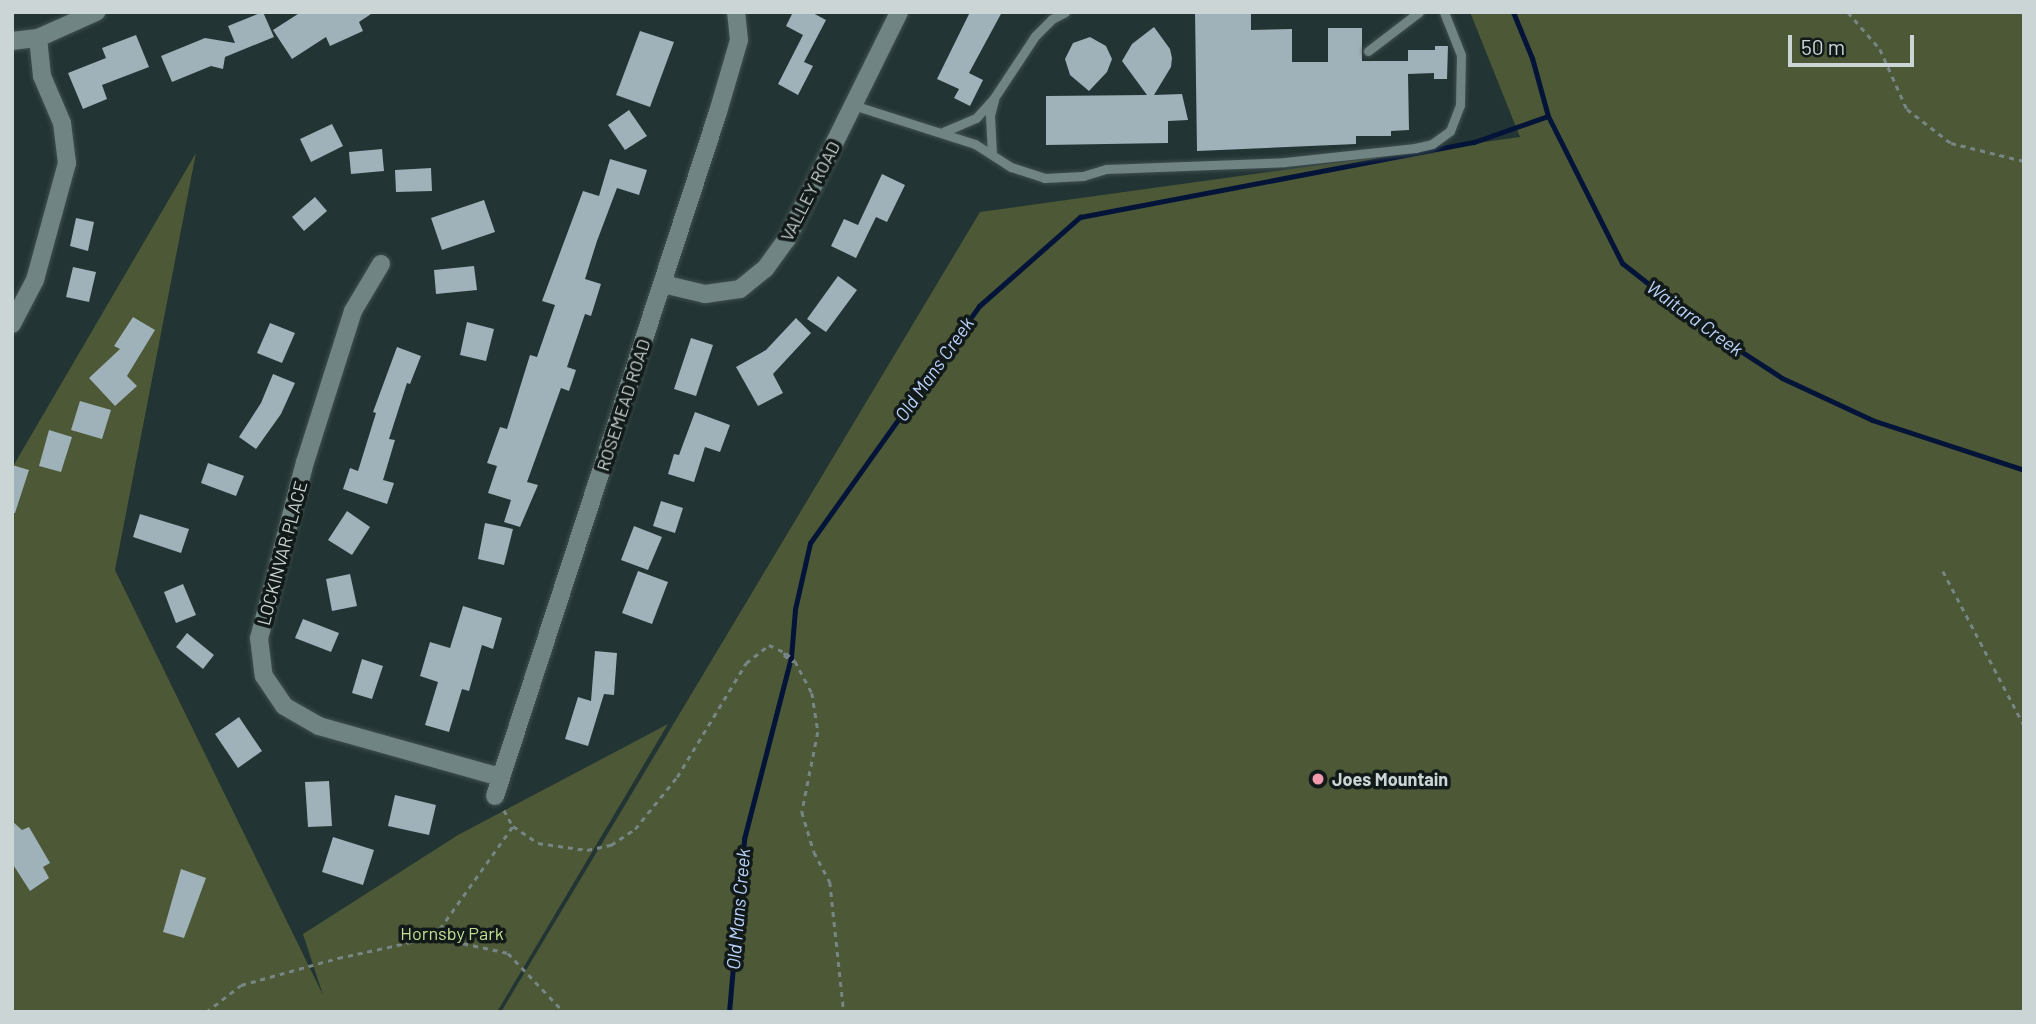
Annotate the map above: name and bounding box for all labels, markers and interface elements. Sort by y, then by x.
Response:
scale bar [1791,21,1917,65]
text: 50 m [1801,34,1845,59]
street label: VALLEY ROAD [776,137,844,245]
water label: Waitara Creek [1642,275,1748,361]
water label: Old Mans Creek [890,313,978,425]
street label: ROSEMEAD ROAD [592,336,654,474]
street label: LOCKINVAR PLACE [252,478,312,628]
place label: Joes Mountain [1332,768,1448,790]
marker: Joes Mountain [1310,771,1326,787]
water label: Old Mans Creek [721,847,755,971]
park label: Hornsby Park [400,922,504,944]

